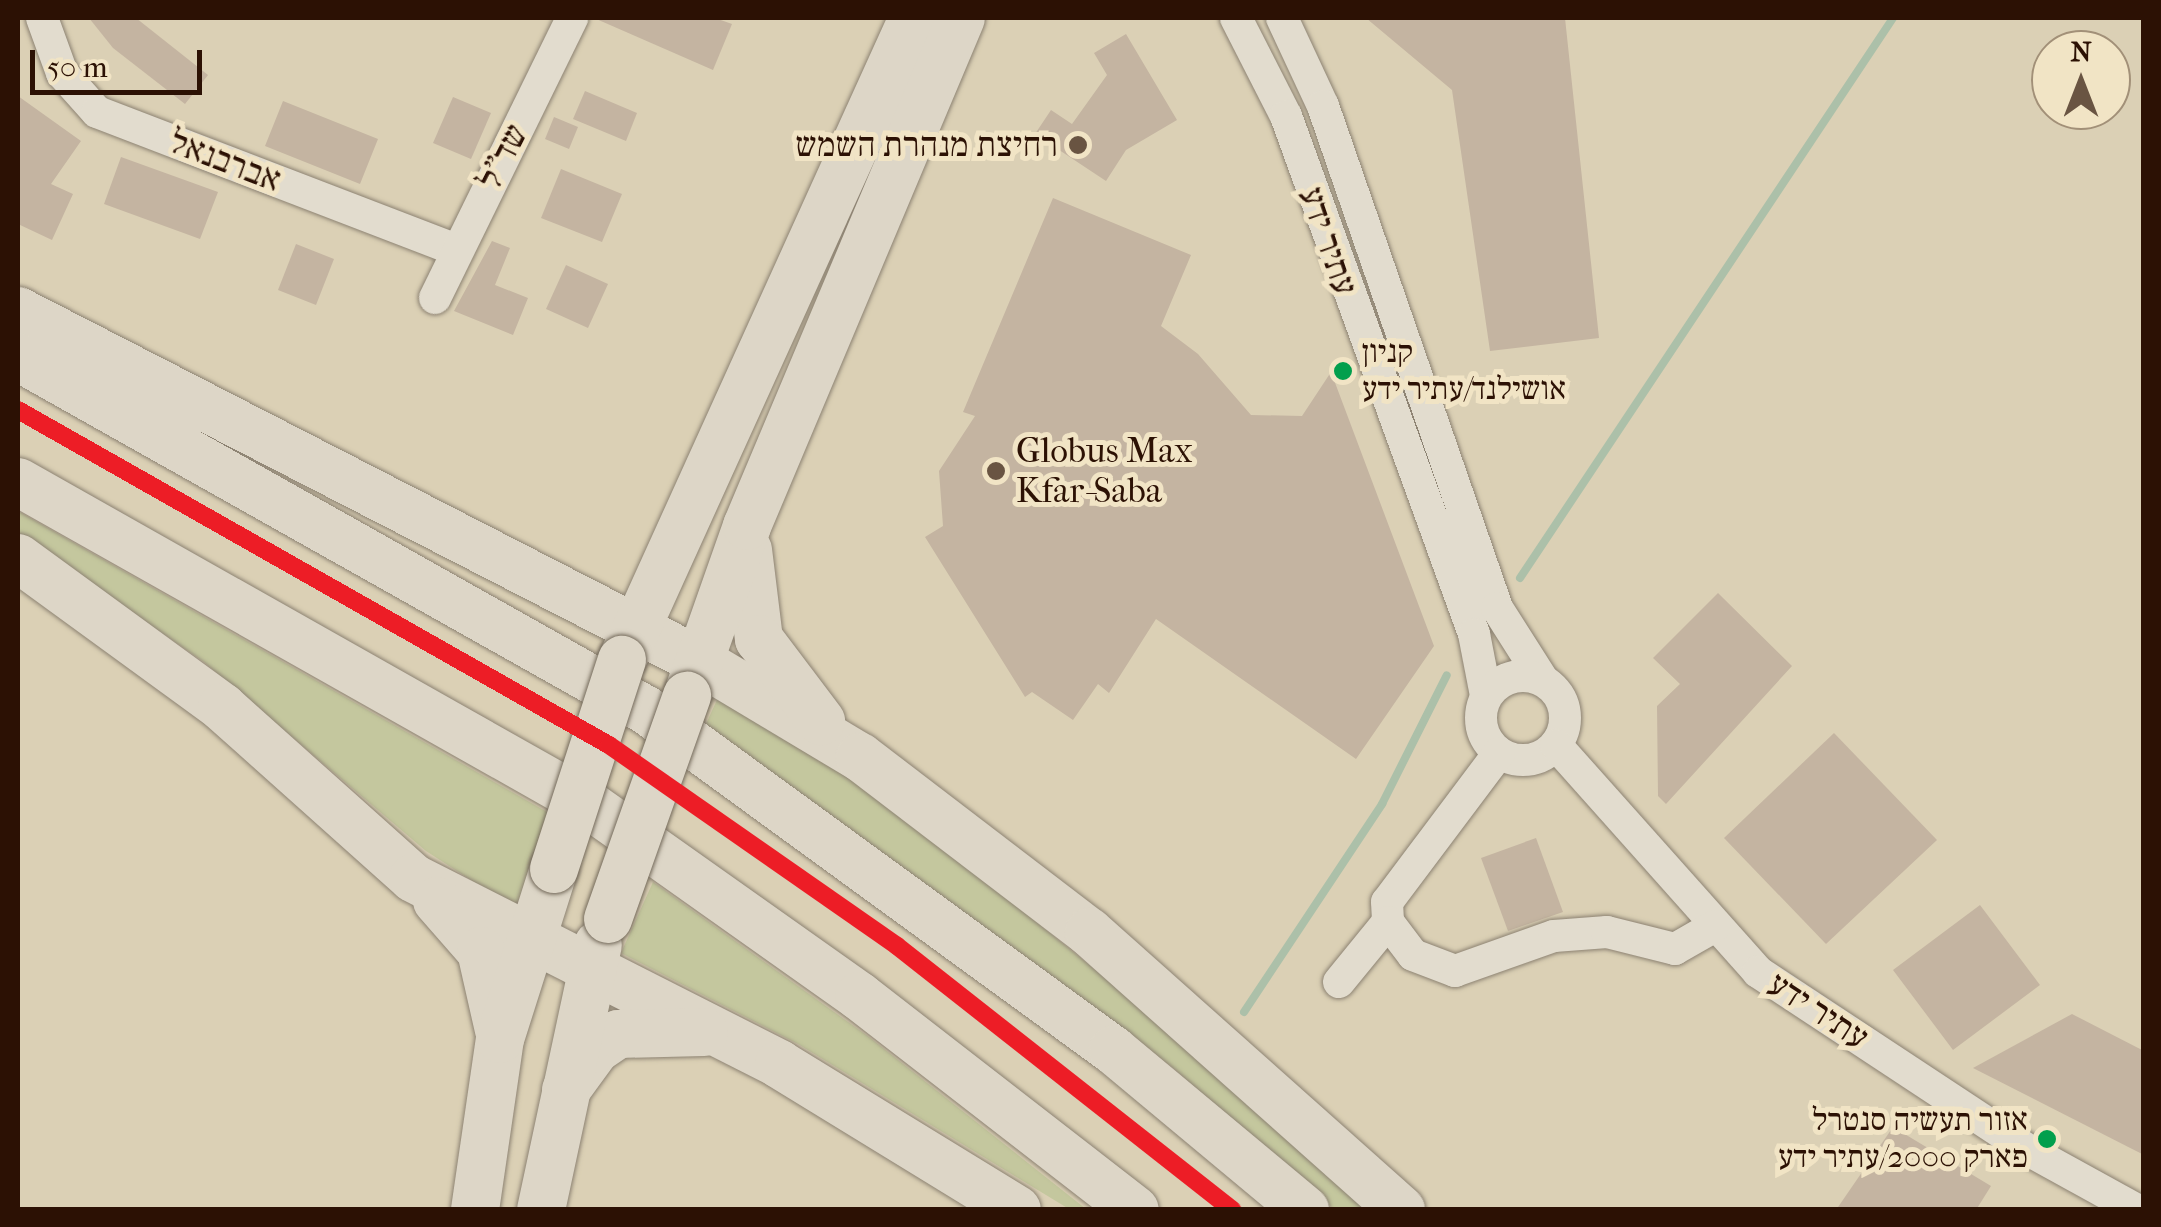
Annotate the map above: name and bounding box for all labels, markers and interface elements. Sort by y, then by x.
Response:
scale bar [35,30,208,92]
north arrow [2031,30,2131,130]
text: N [2070,35,2092,68]
text: 50 m [47,50,108,85]
street label: שד"ל [469,117,537,197]
street label: אברבנאל [163,121,287,201]
place label: רחיצת מנהרת השמש [795,124,1058,166]
marker: רחיצת מנהרת השמש [1067,134,1089,156]
street label: עתיר ידע [1290,182,1366,300]
place label: קניון אושילנד/עתיר ידע [1362,334,1566,409]
marker: קניון אושילנד/עתיר ידע [1333,361,1353,381]
place label: Globus Max Kfar-Saba [1016,430,1193,512]
marker: Globus Max Kfar-Saba [985,460,1007,482]
street label: עתיר ידע [1760,963,1876,1059]
place label: אזור תעשיה סנטרל פארק 2000/עתיר ידע [1778,1102,2028,1177]
marker: אזור תעשיה סנטרל פארק 2000/עתיר ידע [2037,1129,2057,1149]

